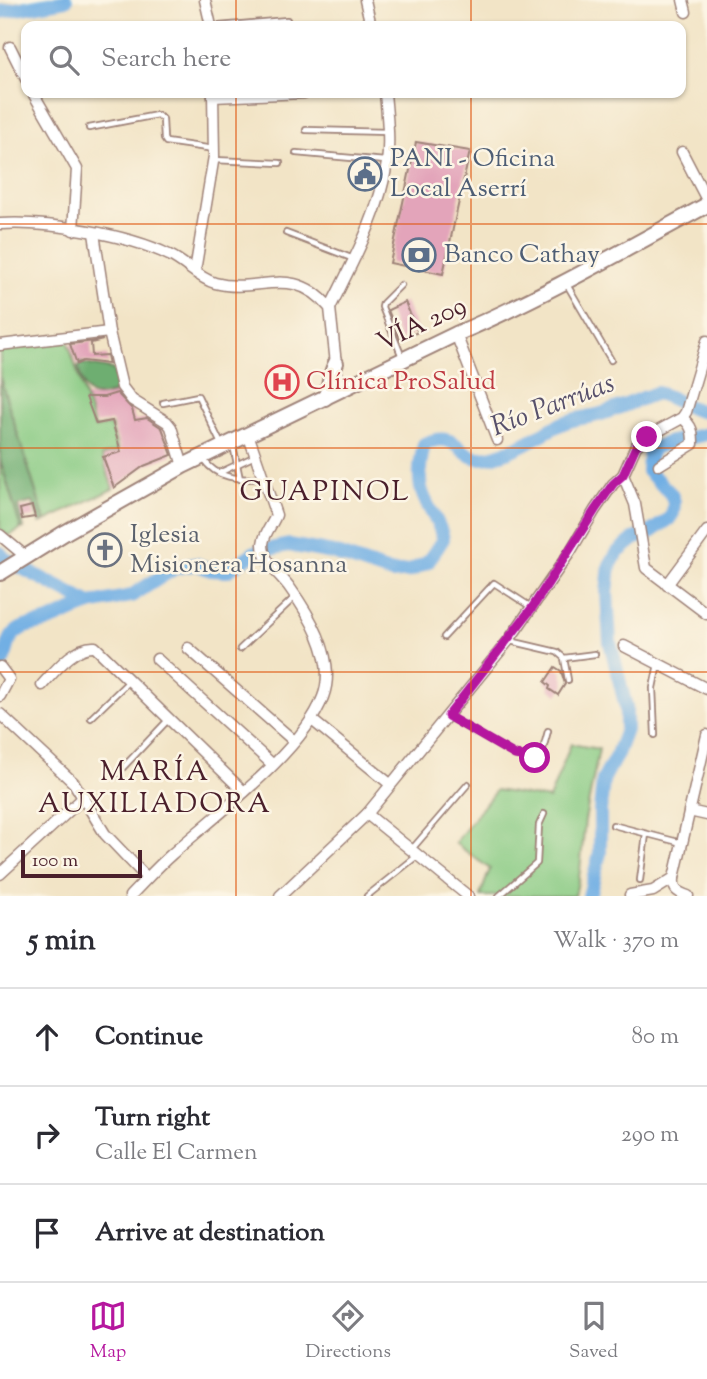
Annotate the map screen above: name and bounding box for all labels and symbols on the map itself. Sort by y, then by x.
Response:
place label: PANI - Oficina Local Aserrí [390,141,555,208]
public building icon: PANI - Oficina Local Aserrí [346,155,384,193]
bank icon: Banco Cathay [400,236,438,274]
place label: Banco Cathay [444,237,600,274]
street label: VÍA 209 [371,288,473,362]
hospital icon: Clínica ProSalud [263,363,301,401]
place label: Clínica ProSalud [306,364,496,401]
water label: Río Parrúas [485,364,621,448]
route end [631,421,662,452]
district label: GUAPINOL [240,473,410,513]
place label: Iglesia Misionera Hosanna [130,517,347,584]
church icon: Iglesia Misionera Hosanna [86,531,124,569]
route start [519,742,550,773]
district label: MARÍA AUXILIADORA [38,753,272,825]
scale bar [21,847,142,879]

